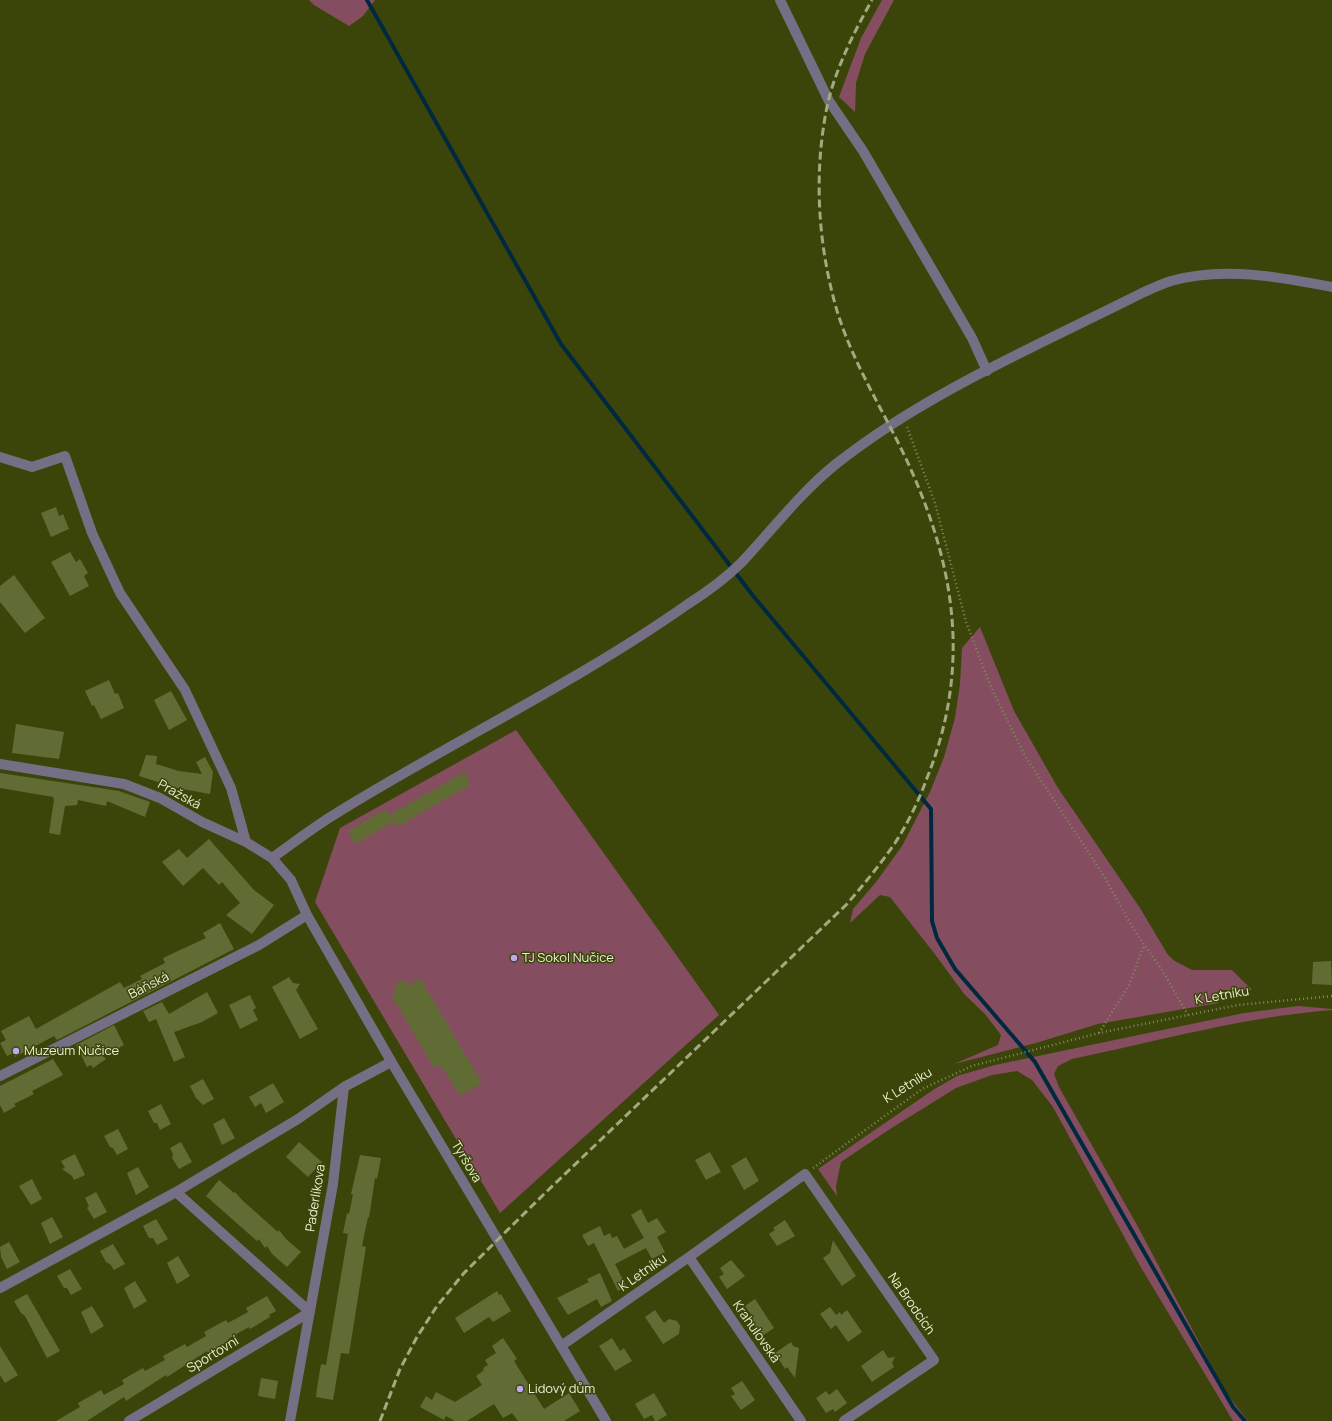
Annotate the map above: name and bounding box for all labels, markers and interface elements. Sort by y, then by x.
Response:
street label: Pražská [155,777,203,813]
place label: TJ Sokol Nučice [522,950,614,966]
marker: TJ Sokol Nučice [509,953,519,963]
street label: Báňská [126,969,172,1003]
street label: K Letníku [1194,984,1250,1008]
place label: Muzeum Nučice [24,1043,119,1059]
marker: Muzeum Nučice [11,1046,21,1056]
street label: K Letníku [881,1065,935,1107]
street label: Tyršova [448,1138,484,1186]
street label: Paderlíkova [303,1163,329,1233]
street label: K Letníku [616,1251,670,1295]
street label: Na Brodcích [884,1270,938,1338]
street label: Krahulovská [729,1298,783,1366]
street label: Sportovní [184,1333,242,1377]
place label: Lidový dům [528,1381,595,1397]
marker: Lidový dům [515,1384,525,1394]

